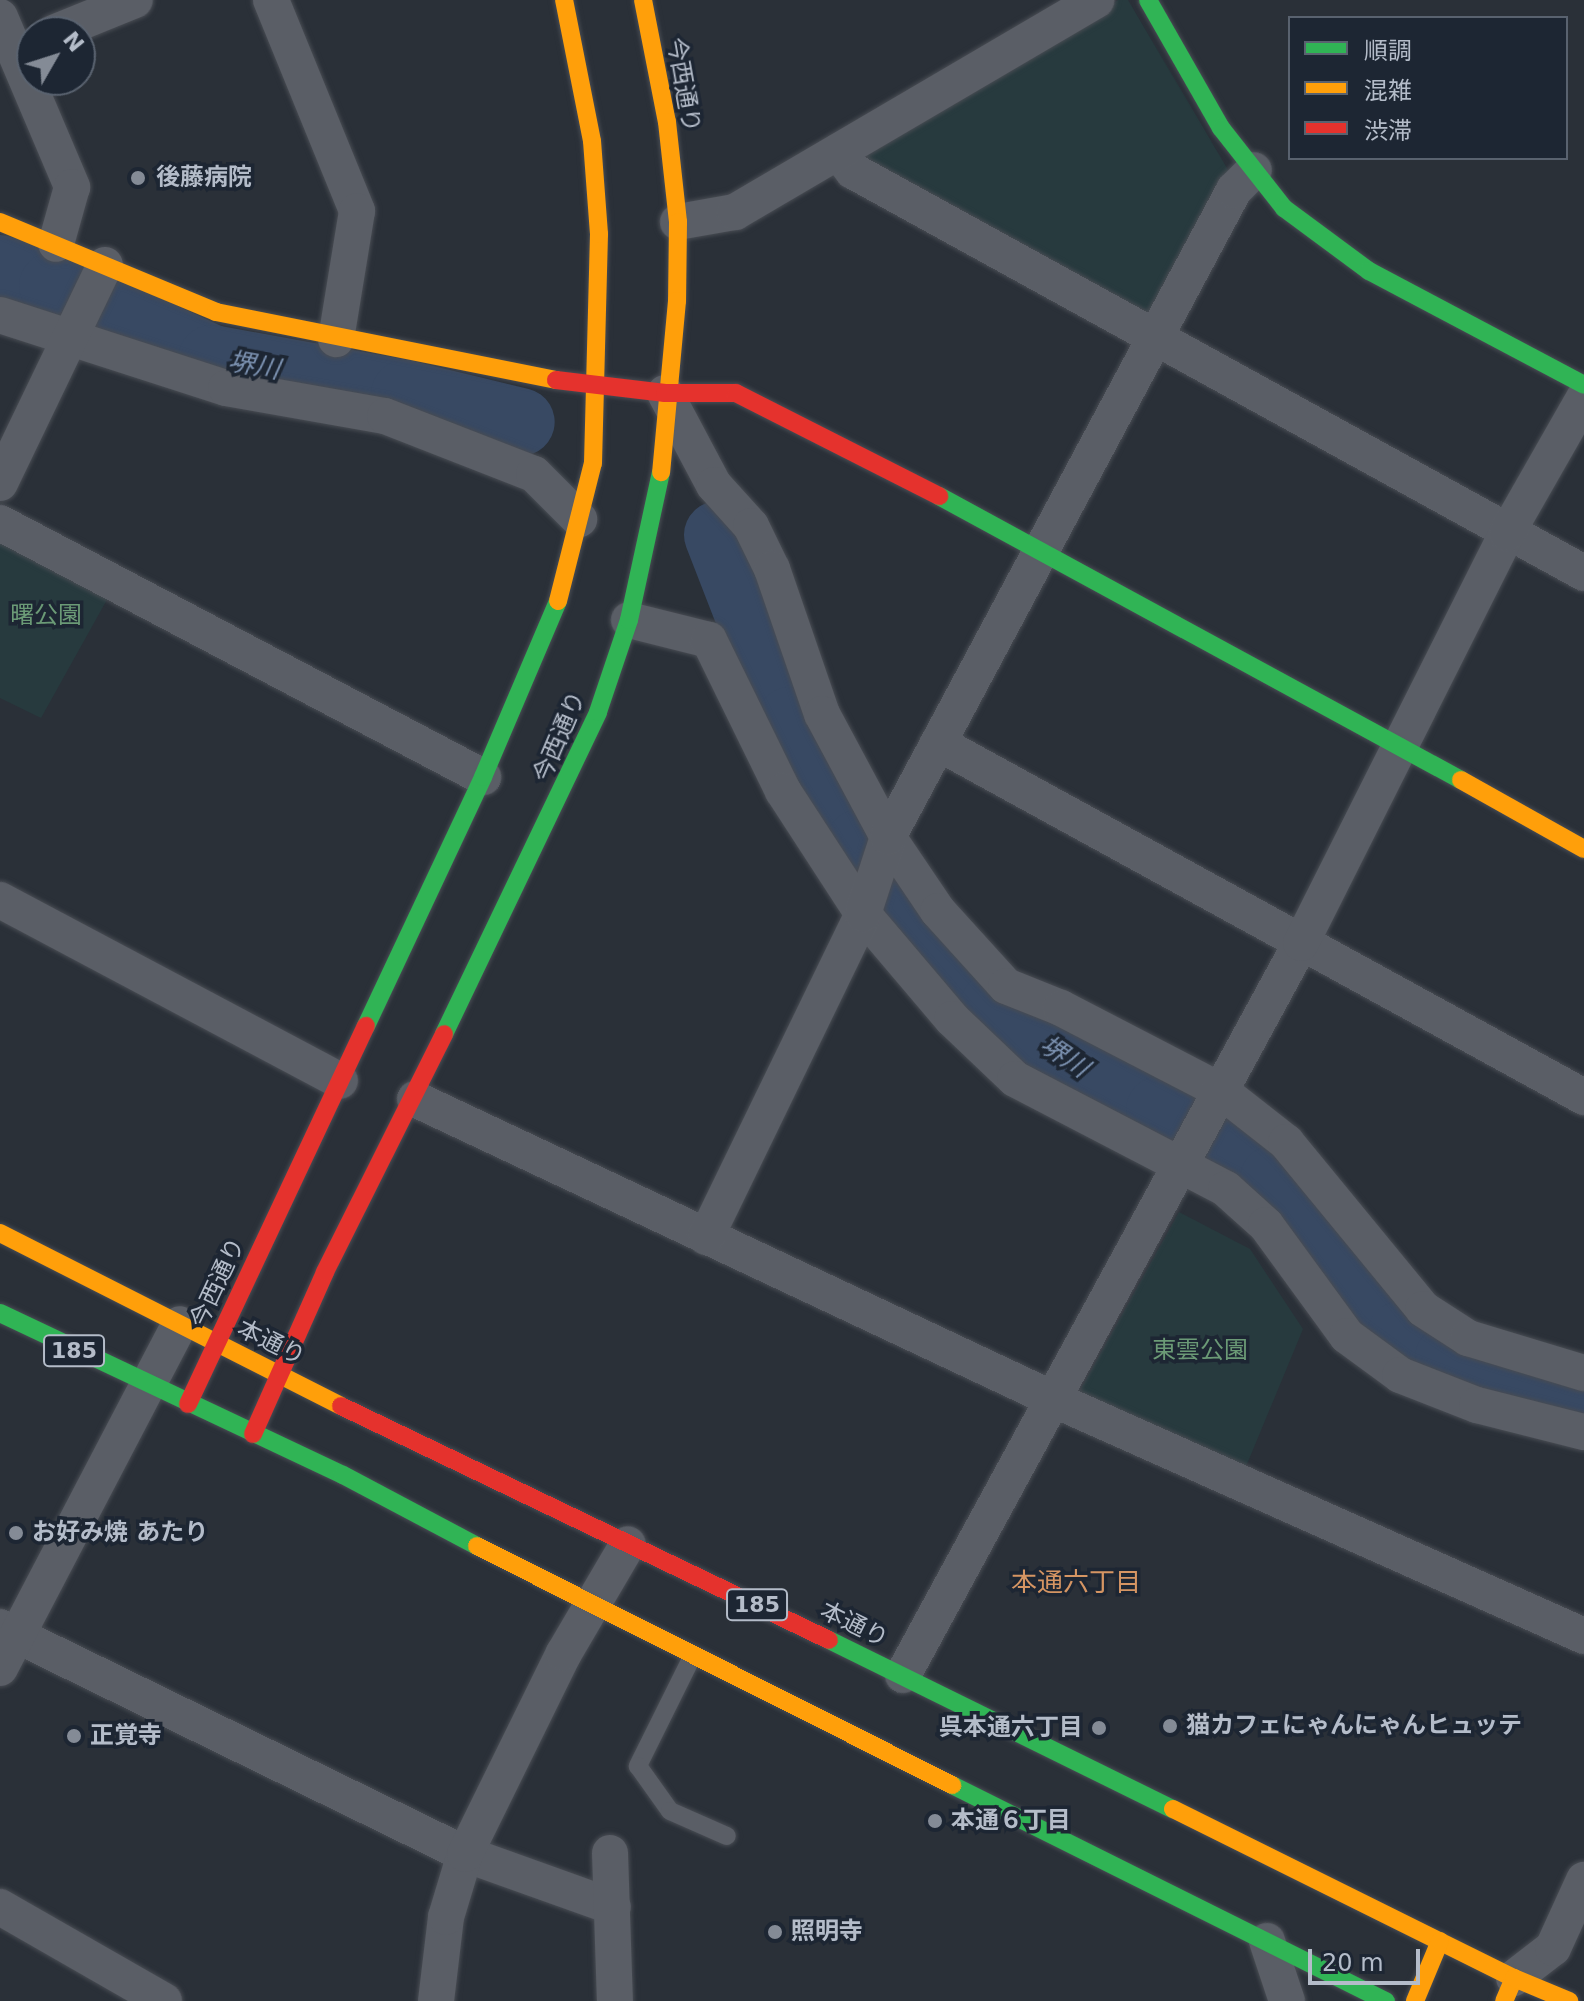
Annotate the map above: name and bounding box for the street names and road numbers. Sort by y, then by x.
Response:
street label: 今西通り [660,35,706,135]
street label: 今西通り [528,687,592,787]
street label: 今西通り [185,1233,251,1333]
street label: 本通り [232,1314,310,1372]
road number: 185 [42,1333,106,1369]
road number: 185 [725,1587,789,1623]
street label: 本通り [815,1596,893,1654]

